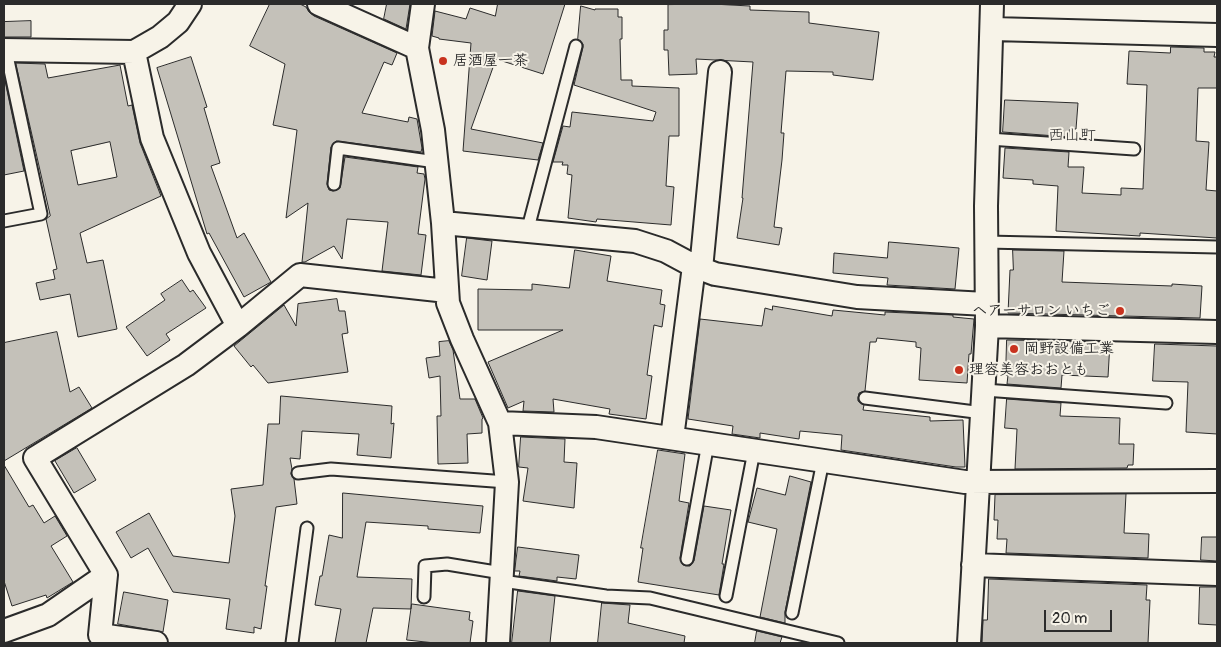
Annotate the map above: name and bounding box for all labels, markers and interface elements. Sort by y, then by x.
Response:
place label: 居酒屋一茶 [453,52,528,70]
marker: 居酒屋一茶 [437,55,449,67]
district label: 西山町 [1048,126,1096,146]
place label: ヘアーサロン いちご [972,302,1110,320]
marker: ヘアーサロン いちご [1114,305,1126,317]
place label: 岡野設備工業 [1024,340,1114,358]
marker: 岡野設備工業 [1008,343,1020,355]
place label: 理容美容おおとも [969,361,1089,379]
marker: 理容美容おおとも [953,364,965,376]
scale bar [1046,600,1114,632]
text: 20 m [1052,609,1087,628]

